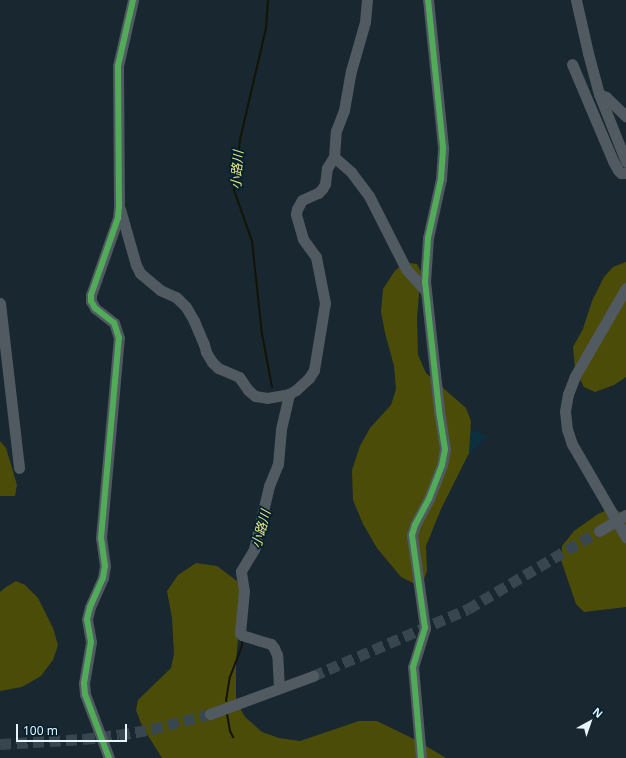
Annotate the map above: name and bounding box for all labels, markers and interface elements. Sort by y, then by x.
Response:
water label: 小路川 [228,150,246,190]
water label: 小路川 [248,508,274,550]
north arrow [570,702,610,742]
text: N [590,704,606,721]
scale bar [18,716,129,742]
text: 100 m [23,722,58,739]

